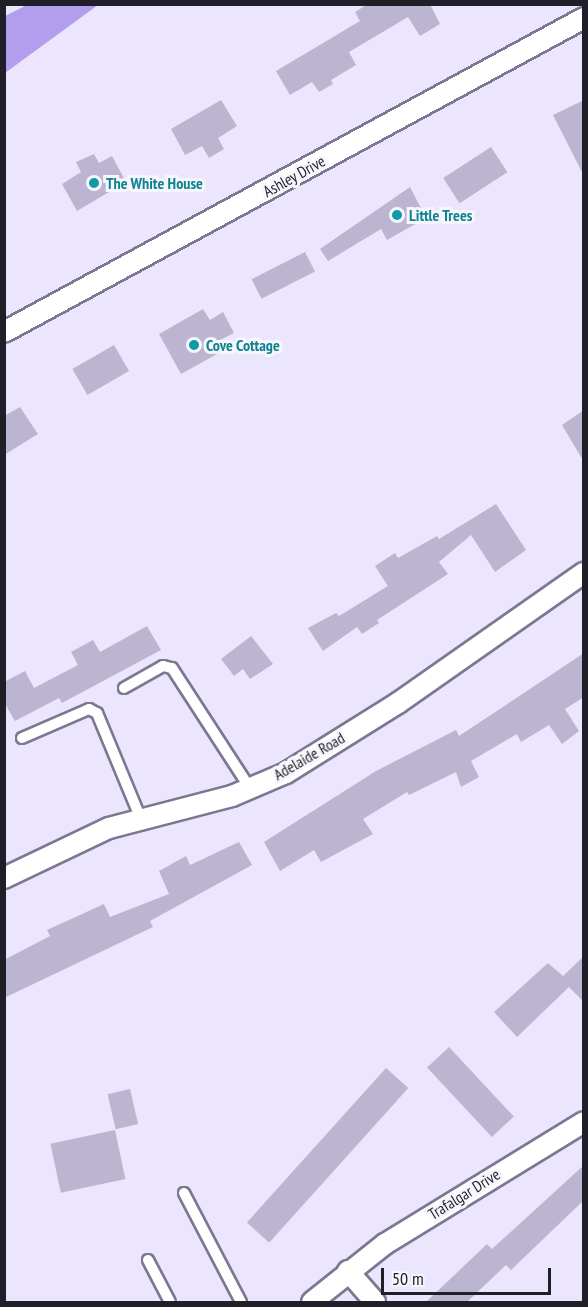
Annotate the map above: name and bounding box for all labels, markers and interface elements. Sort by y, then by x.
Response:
street label: Ashley Drive [259,151,329,201]
place label: The White House [106,173,203,193]
marker: The White House [87,176,101,190]
place label: Little Trees [409,205,473,225]
marker: Little Trees [390,208,404,222]
place label: Cove Cottage [206,335,280,355]
marker: Cove Cottage [187,338,201,352]
street label: Adelaide Road [270,728,348,784]
street label: Trafalgar Drive [425,1164,503,1224]
scale bar [384,1256,554,1294]
text: 50 m [392,1267,424,1290]

